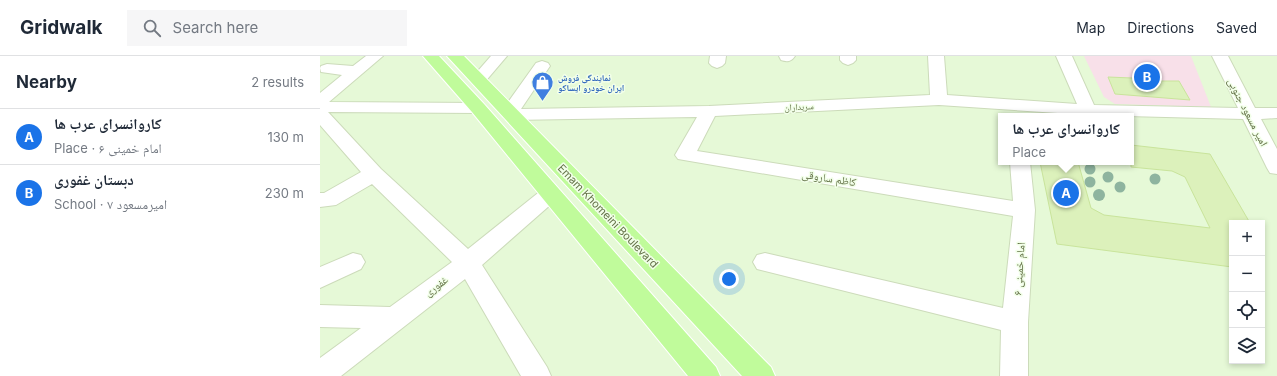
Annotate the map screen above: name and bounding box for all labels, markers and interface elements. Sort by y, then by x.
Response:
search box [127,10,407,46]
text: Gridwalk [20,16,103,39]
icon: search [141,17,163,39]
text: Search here [173,18,258,37]
text: Map [1076,19,1105,36]
text: Directions [1127,19,1194,36]
text: Saved [1216,19,1257,36]
pin: B [1134,62,1160,92]
shop icon: نمایندگی فروش ایران خودرو ایساکو [529,70,555,103]
text: Nearby [16,72,77,92]
place label: نمایندگی فروش ایران خودرو ایساکو [558,72,625,94]
text: 2 results [251,74,304,90]
street label: امیر مسعود جنوبی [1225,76,1271,148]
street label: سربداران [784,100,814,113]
popup [998,113,1134,165]
text: کاروانسرای عرب ها [54,114,162,133]
text: کاروانسرای عرب ها [1012,119,1120,138]
text: A [24,129,34,145]
text: 130 m [267,129,304,145]
text: Place · امام خمینی ۶ [54,140,162,156]
text: Place [1012,144,1046,160]
street label: Emam Khomeini Boulevard [555,161,661,271]
street label: کاظم ساروقی [801,167,858,190]
text: دبستان غفوری [54,170,134,189]
pin: A [1053,178,1079,208]
text: B [25,185,33,201]
text: 230 m [265,185,304,201]
text: School · امیرمسعود ۷ [54,196,167,212]
map controls [1229,220,1265,364]
button: + [1229,220,1265,256]
street label: امام خمینی ۶ [1010,242,1028,296]
button: − [1229,256,1265,292]
your location [719,269,739,289]
street label: غفوری [421,272,451,299]
button: locate [1229,292,1265,328]
button: layers [1229,328,1265,364]

